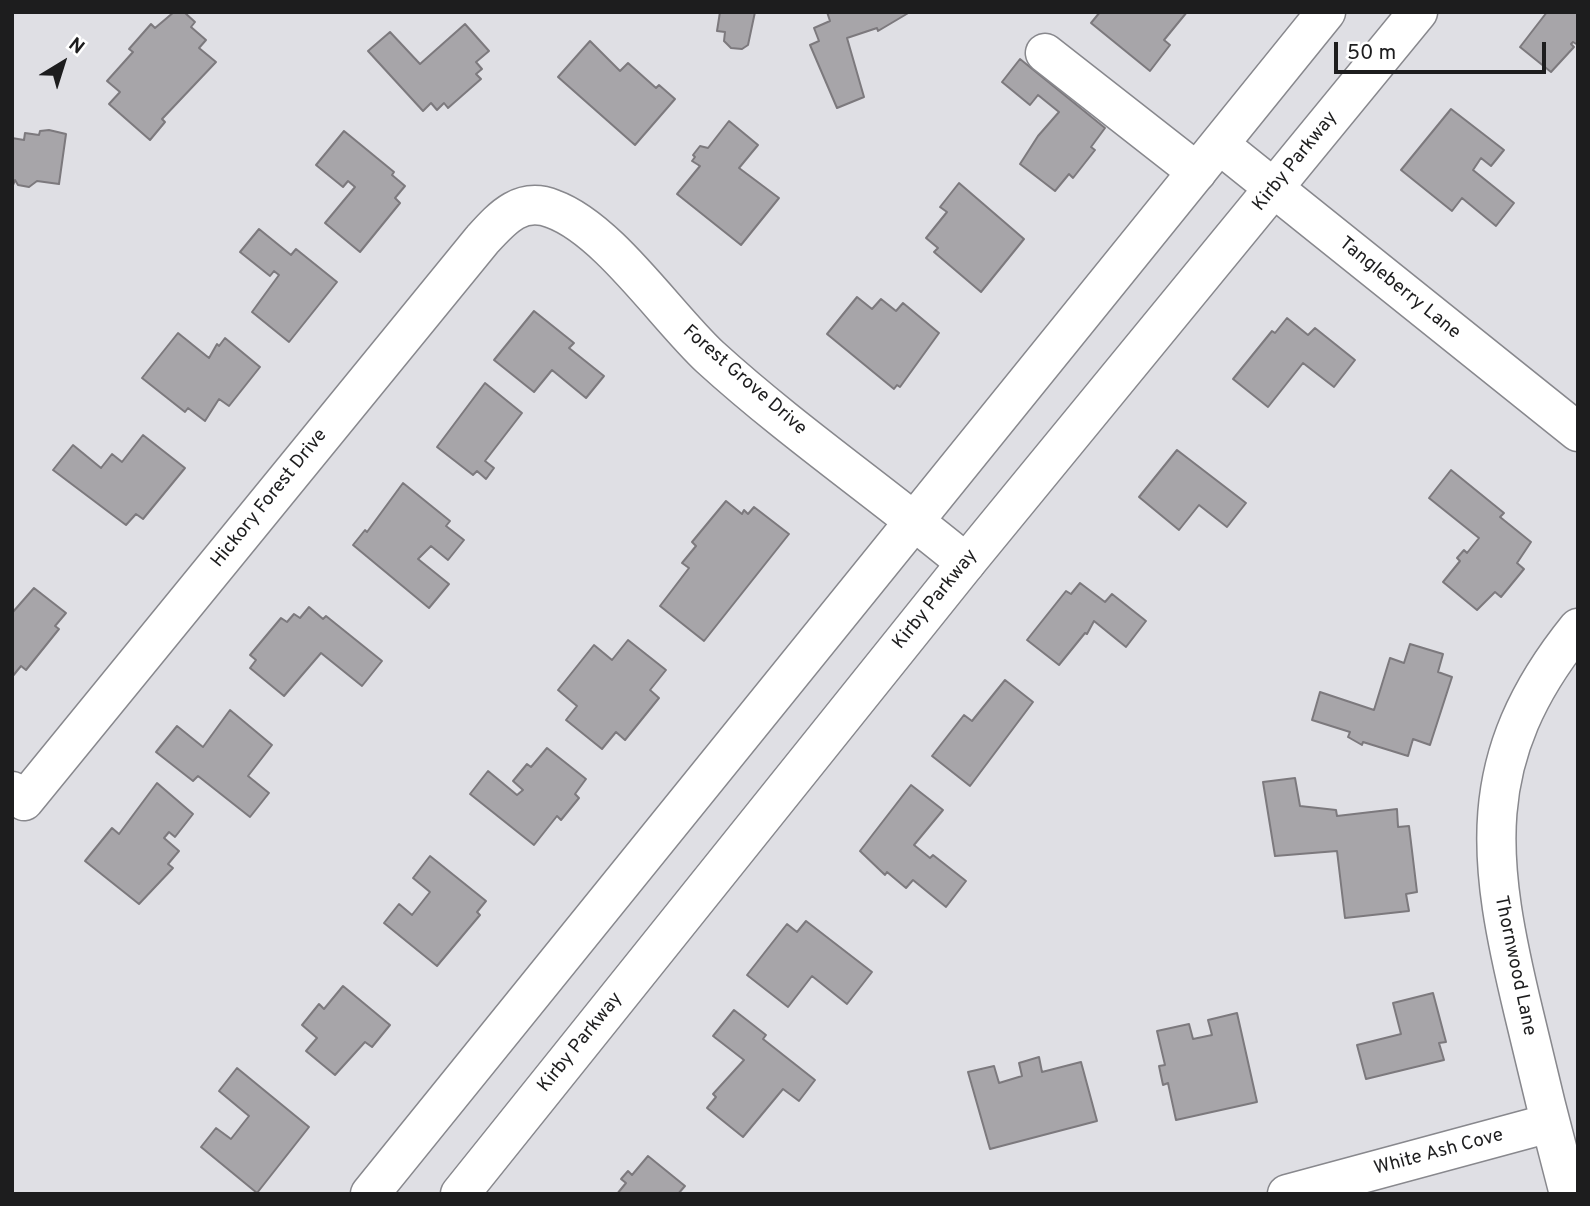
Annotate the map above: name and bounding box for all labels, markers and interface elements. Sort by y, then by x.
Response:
north arrow [28,28,98,98]
scale bar [1338,28,1550,72]
text: N [63,33,89,60]
text: 50 m [1347,40,1396,67]
street label: Kirby Parkway [1249,107,1343,217]
street label: Tangleberry Lane [1334,233,1464,345]
street label: Forest Grove Drive [677,321,811,441]
street label: Hickory Forest Drive [207,425,333,573]
street label: Kirby Parkway [889,545,983,655]
street label: Thornwood Lane [1488,894,1540,1038]
street label: Kirby Parkway [534,988,628,1098]
street label: White Ash Cove [1372,1125,1506,1181]

